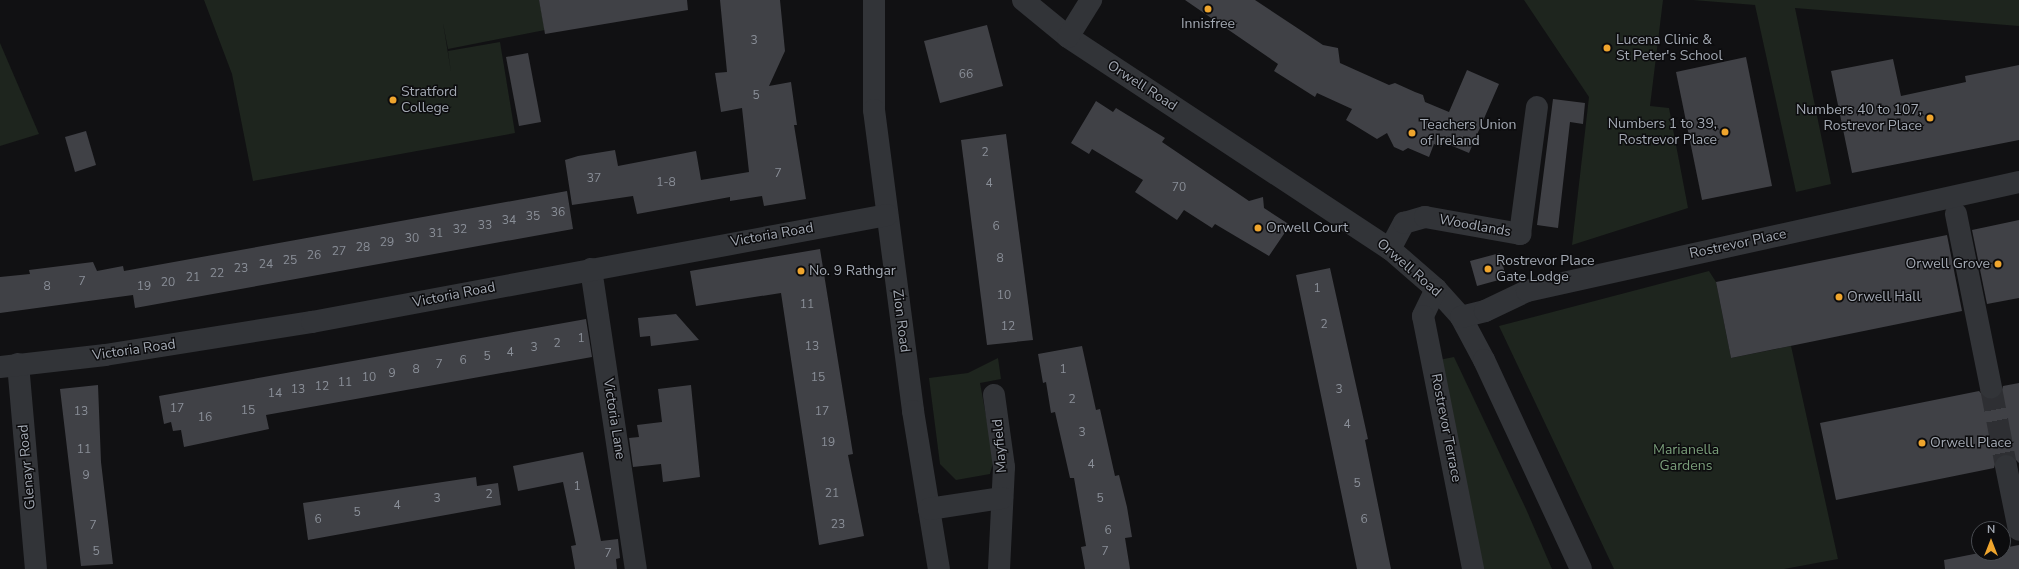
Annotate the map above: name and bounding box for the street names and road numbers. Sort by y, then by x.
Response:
street label: Orwell Road [1104,57,1180,115]
street label: Woodlands [1438,211,1512,241]
street label: Victoria Road [729,219,815,251]
street label: Rostrevor Place [1688,226,1788,262]
street label: Orwell Road [1373,236,1445,300]
street label: Victoria Road [411,279,497,311]
street label: Zion Road [889,289,913,353]
street label: Victoria Road [91,336,177,364]
street label: Rostrevor Terrace [1427,372,1465,484]
street label: Victoria Lane [599,377,629,461]
street label: Mayfield [989,418,1011,474]
street label: Glenayr Road [15,424,39,510]

